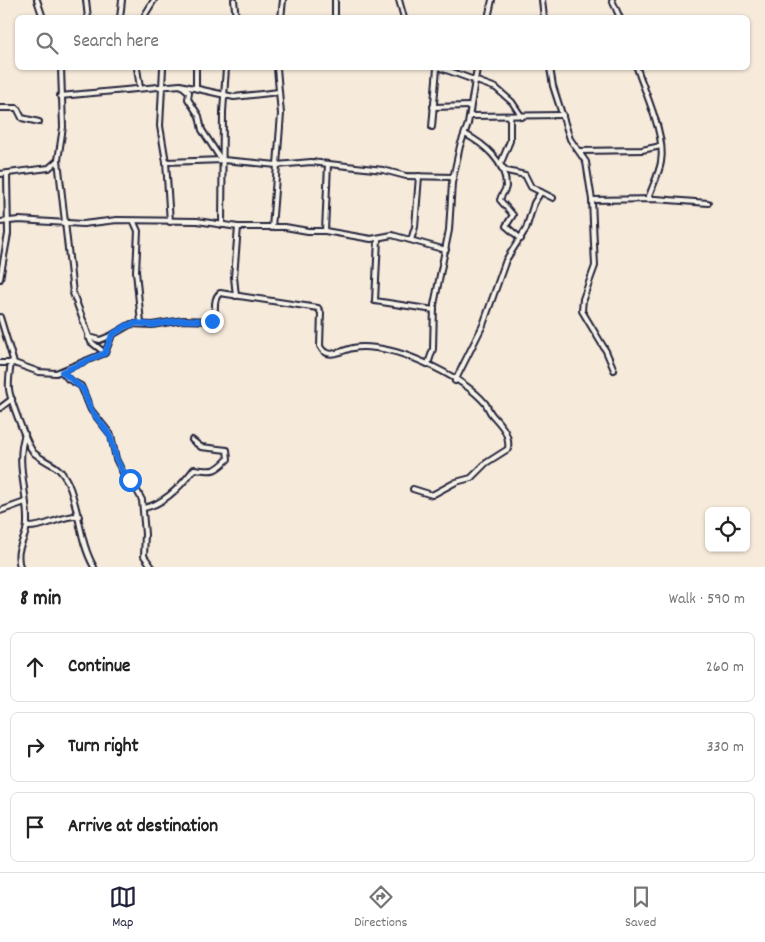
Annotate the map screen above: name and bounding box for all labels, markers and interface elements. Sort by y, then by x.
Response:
search box [15,15,750,70]
icon: search [33,29,61,57]
text: Search here [73,29,159,56]
route end [201,310,224,333]
route start [119,469,142,492]
map controls [705,507,750,552]
button: locate [705,507,750,552]
text: 8 min [20,585,61,615]
text: Walk · 590 m [669,588,745,611]
icon: ahead [21,653,49,681]
text: Continue [68,654,130,681]
text: 260 m [706,656,744,679]
icon: right [21,733,49,761]
text: Turn right [68,734,139,761]
text: 330 m [706,736,744,759]
icon: arrive [21,813,49,841]
text: Arrive at destination [68,814,218,841]
tab: Map [109,883,137,933]
tab: Directions [354,883,407,933]
tab: Saved [625,883,656,933]

